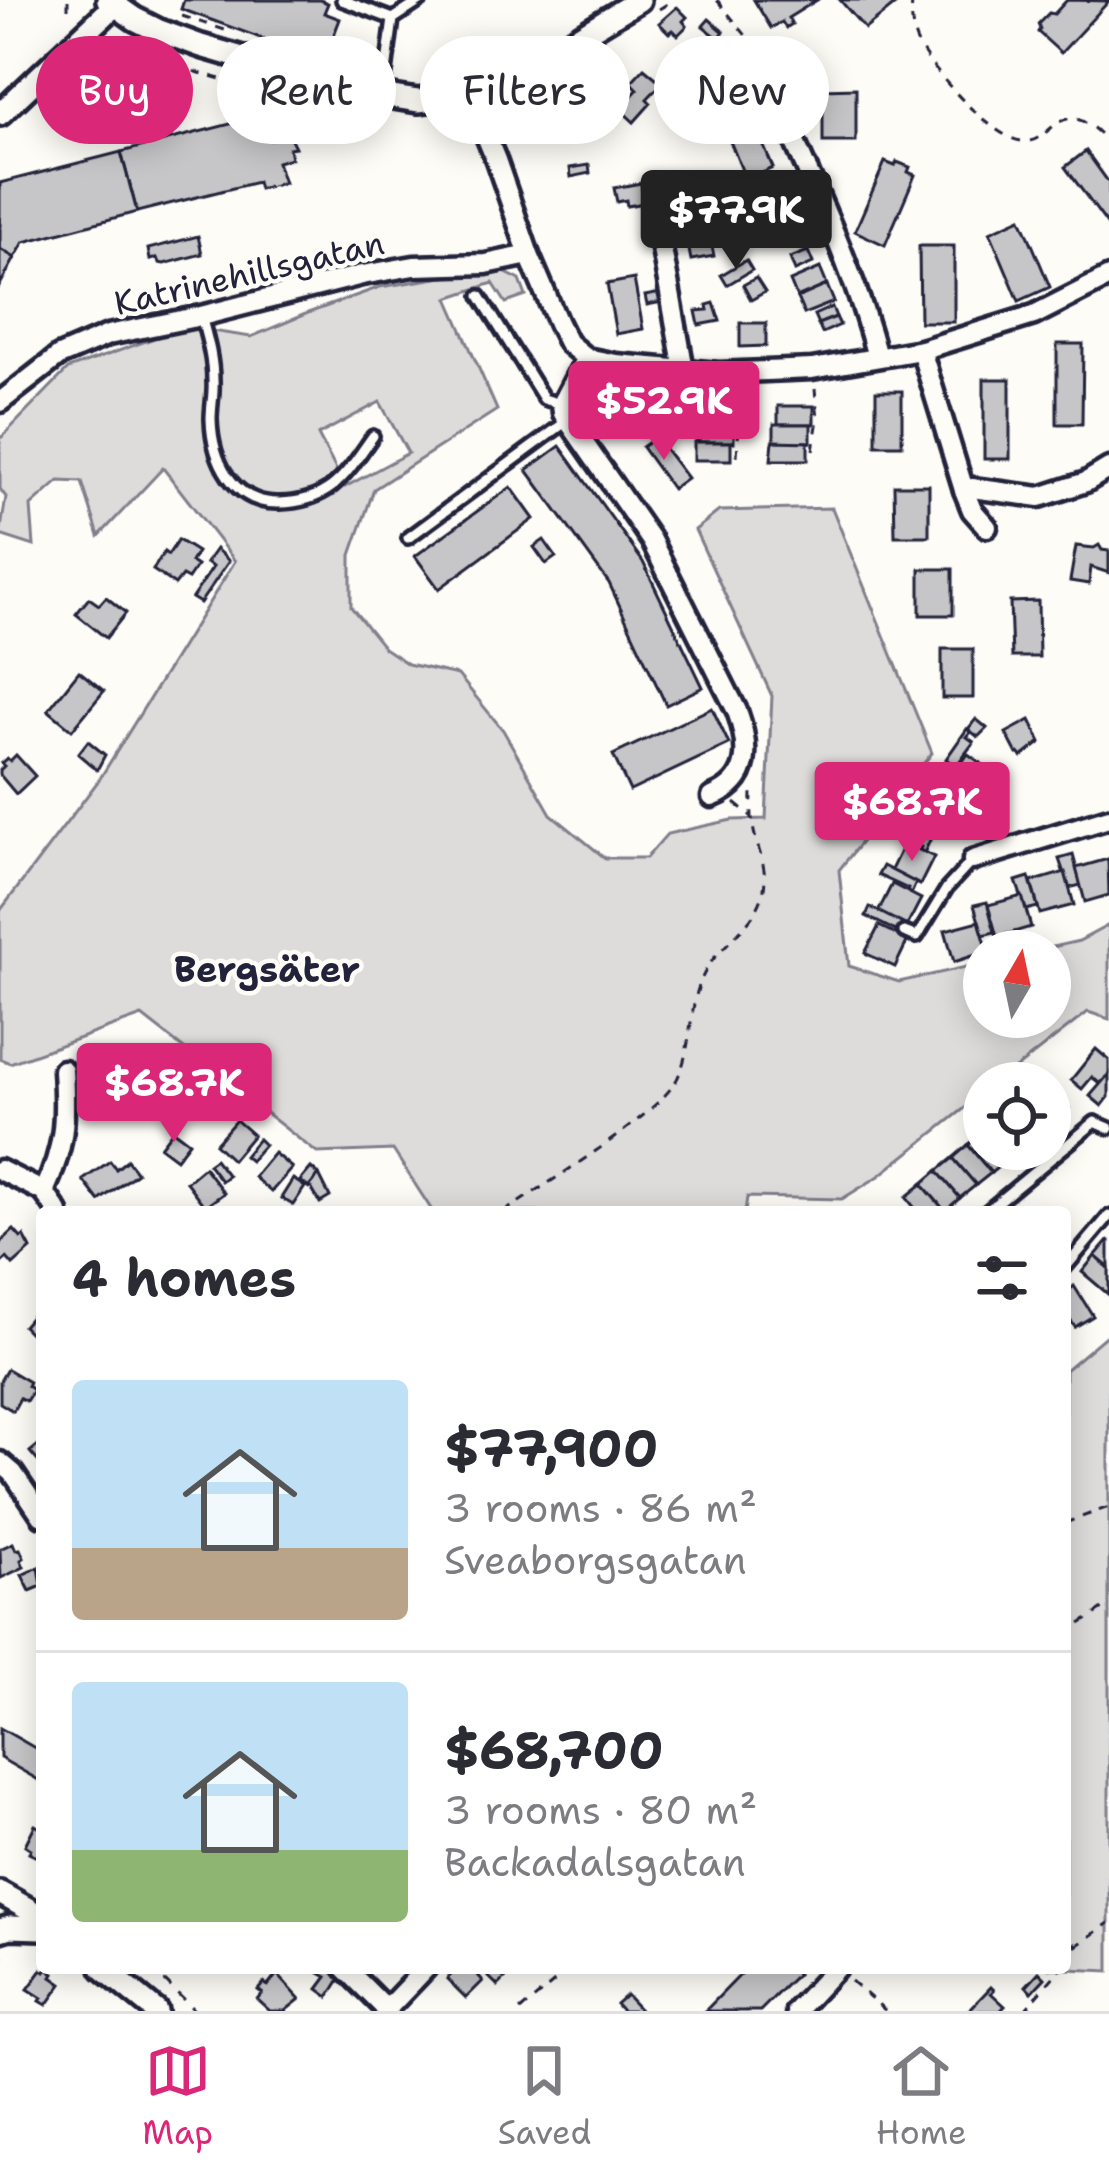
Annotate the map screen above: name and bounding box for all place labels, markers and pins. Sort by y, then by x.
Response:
pin: $77.9K [638,170,834,272]
pin: $52.9K [566,361,762,463]
pin: $68.7K [814,762,1010,864]
pin: $68.7K [76,1043,272,1145]

